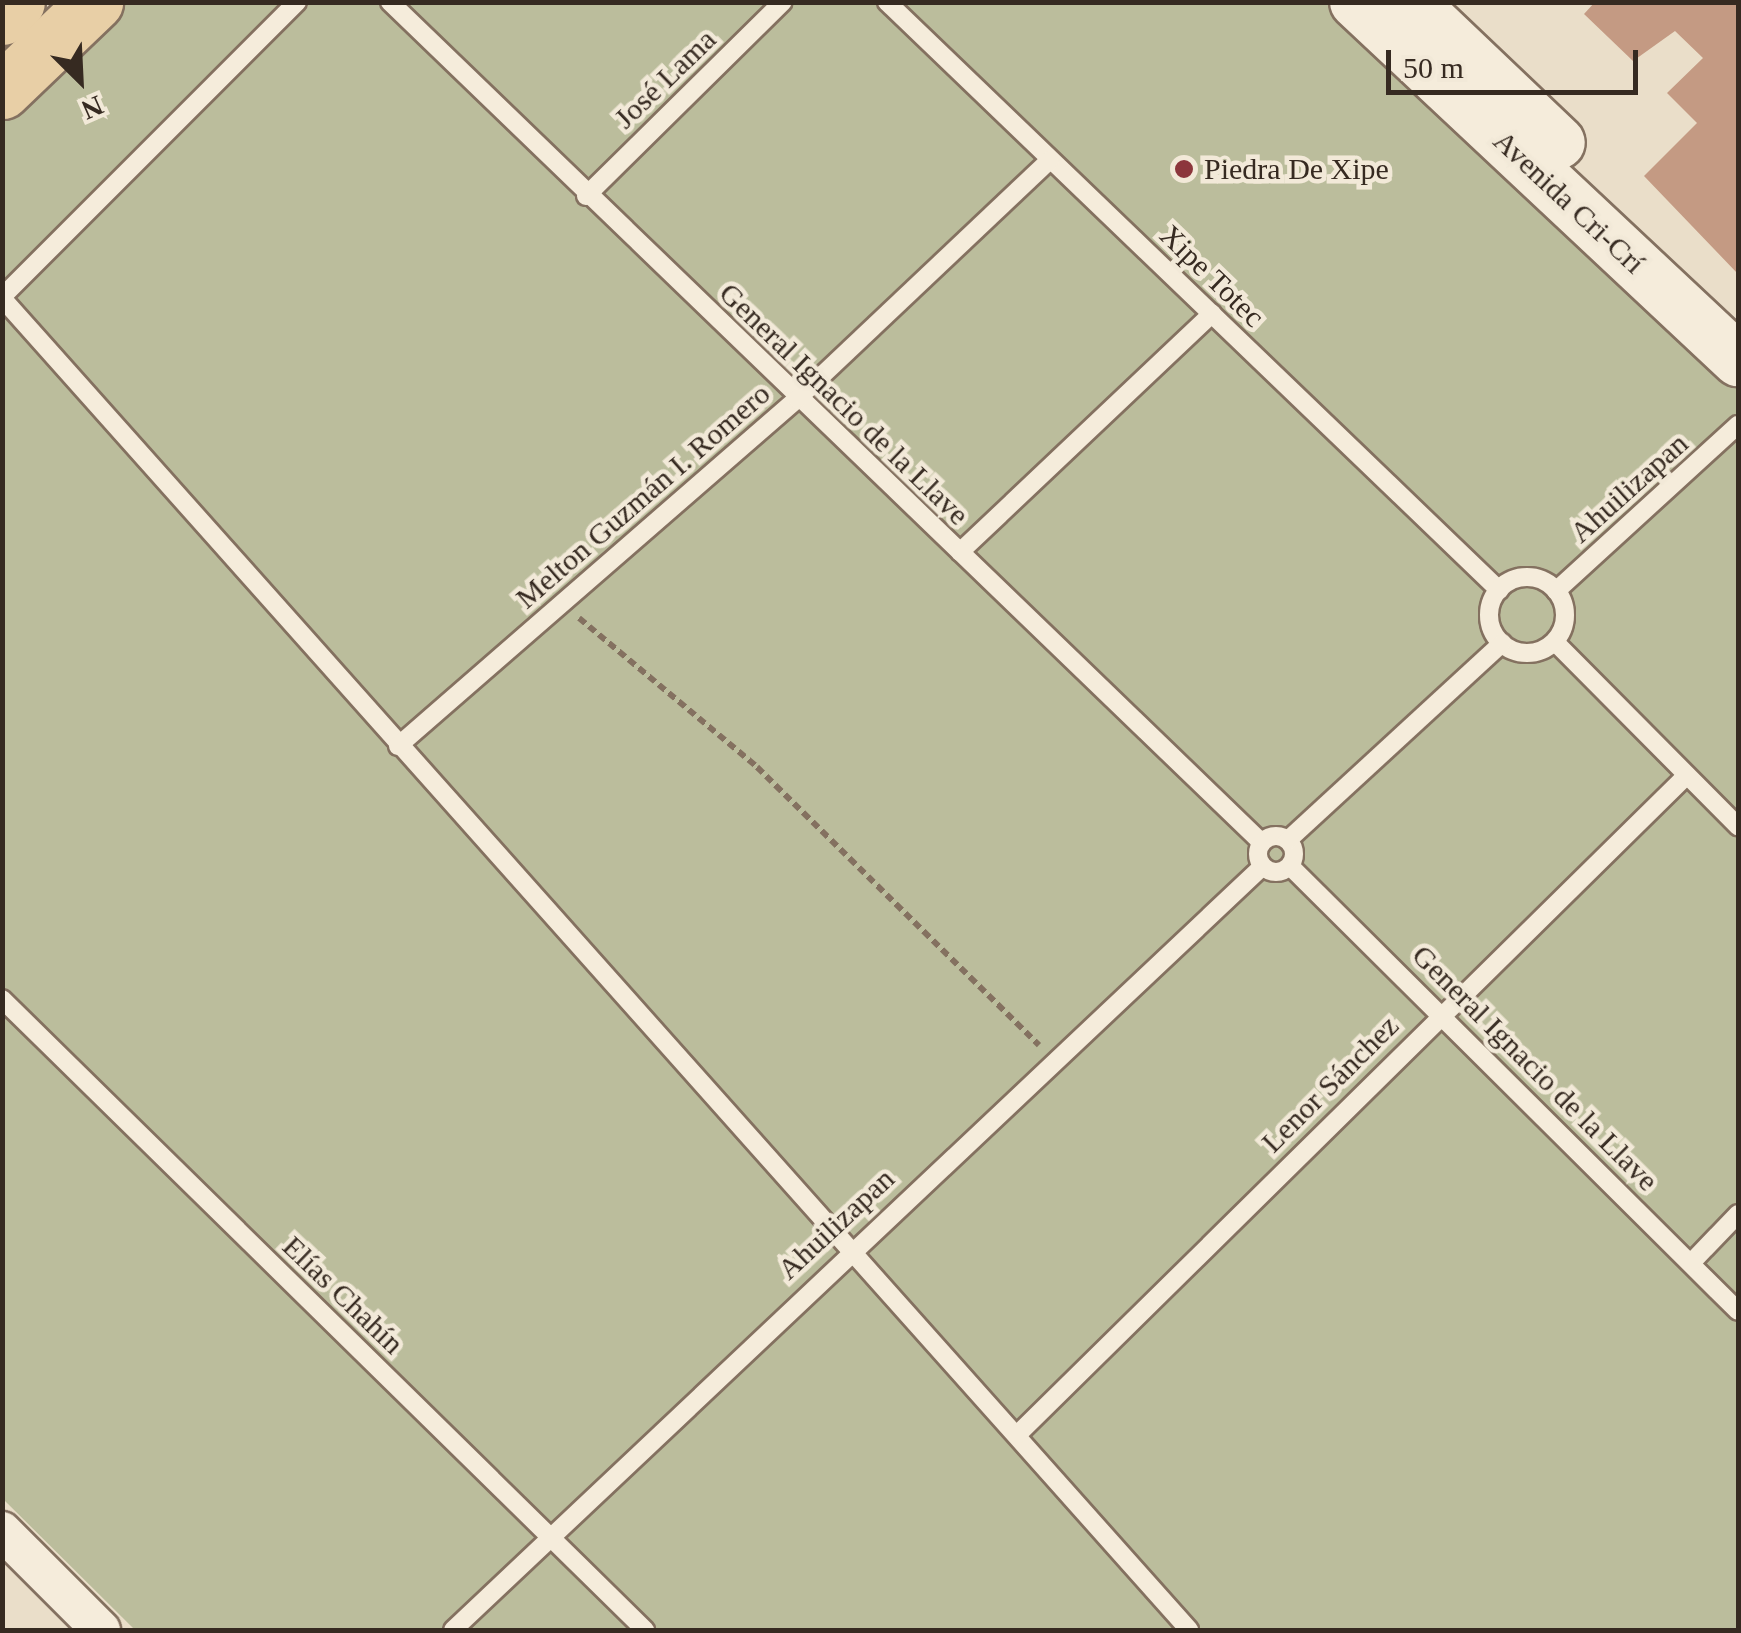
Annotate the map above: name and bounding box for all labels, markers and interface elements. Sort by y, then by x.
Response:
street label: José Lama [607,22,723,136]
north arrow [30,30,130,130]
scale bar [1391,30,1644,92]
text: 50 m [1403,51,1464,84]
text: N [77,90,108,126]
street label: Avenida Cri-Crí [1486,123,1652,281]
place label: Piedra De Xipe [1204,151,1389,187]
marker: Piedra De Xipe [1173,158,1195,180]
street label: Xipe Totec [1152,217,1272,335]
street label: General Ignacio de la Llave [712,275,976,533]
street label: Melton Guzmán I. Romero [509,376,777,616]
street label: Ahuilizapan [1562,426,1696,550]
street label: General Ignacio de la Llave [1404,937,1666,1199]
street label: Lenor Sánchez [1254,1008,1406,1160]
street label: Ahuilizapan [770,1161,902,1287]
street label: Elías Chahín [275,1229,411,1361]

